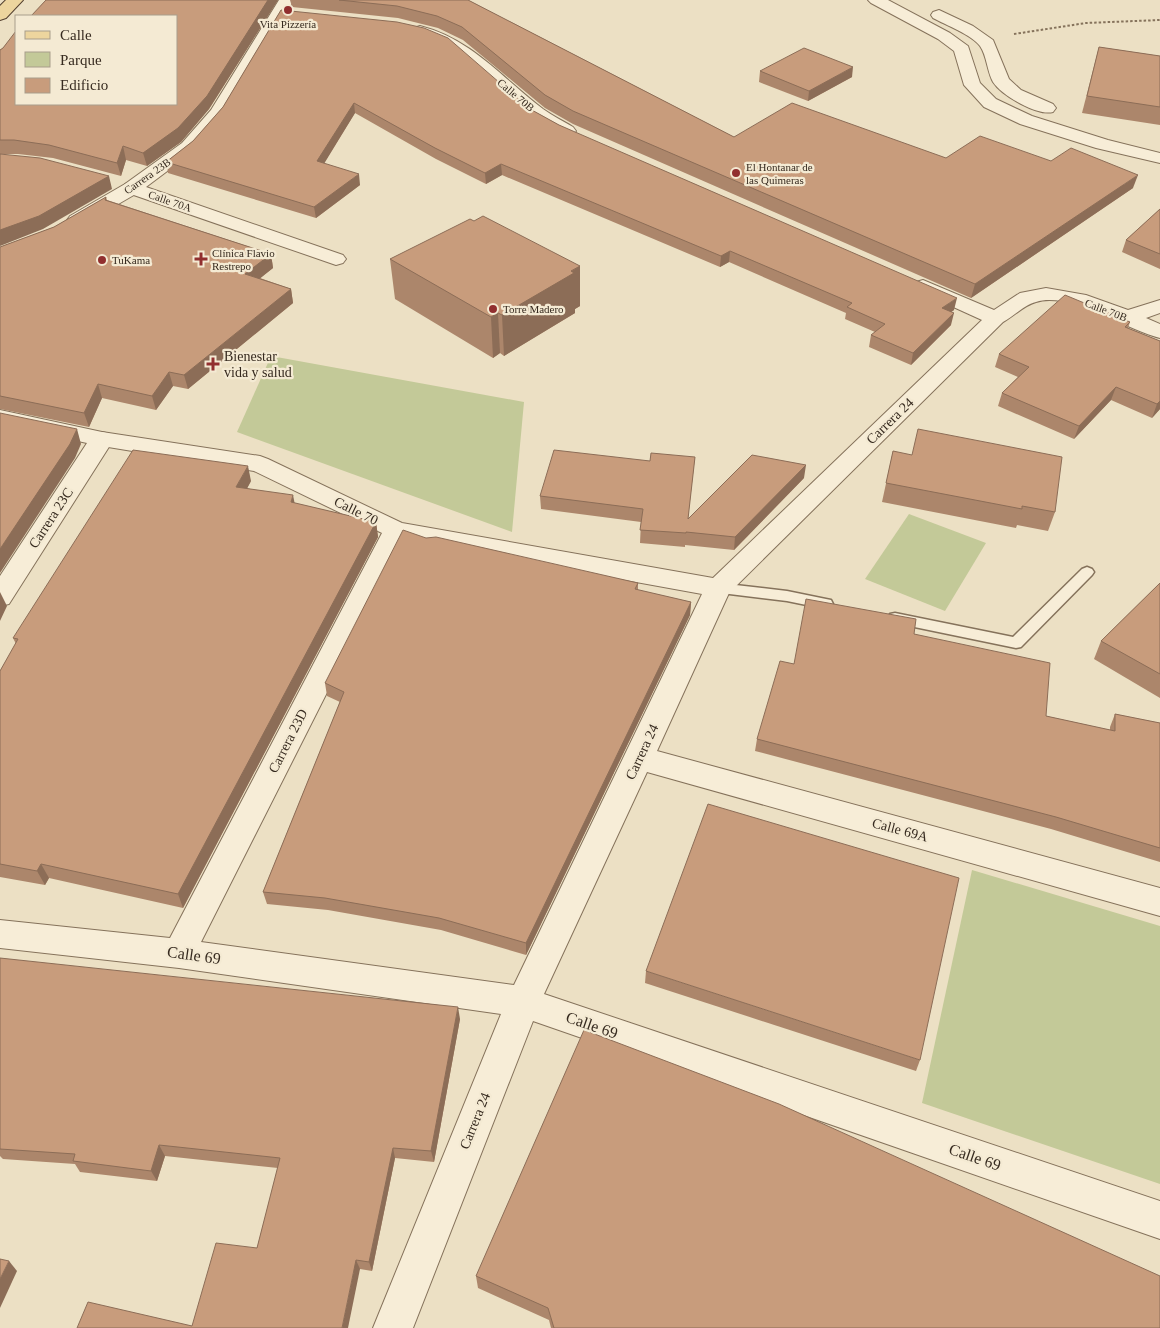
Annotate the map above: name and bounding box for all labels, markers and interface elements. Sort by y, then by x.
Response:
marker: Vita Pizzería [282,4,294,16]
legend [15,15,178,105]
place label: Vita Pizzería [260,18,316,30]
text: Calle [60,27,92,43]
text: Parque [60,52,102,68]
street label: Calle 70B [495,76,537,114]
text: Edificio [60,77,108,93]
street label: Carrera 23B [121,156,173,196]
place label: El Hontanar de las Quimeras [746,161,813,186]
marker: El Hontanar de las Quimeras [730,167,742,179]
street label: Calle 70A [147,188,193,214]
place label: Clínica Flavio Restrepo [212,247,275,272]
marker: Clínica Flavio Restrepo [194,252,208,266]
marker: TuKama [96,254,108,266]
place label: TuKama [112,254,150,266]
street label: Calle 70B [1083,296,1129,324]
marker: Torre Madero [487,303,499,315]
place label: Torre Madero [503,303,564,315]
place label: Bienestar vida y salud [224,349,292,380]
marker: Bienestar vida y salud [206,357,220,371]
street label: Carrera 24 [863,395,917,447]
street label: Carrera 23C [26,485,76,551]
street label: Calle 70 [332,494,380,528]
street label: Carrera 23D [266,707,310,775]
street label: Carrera 24 [623,722,661,782]
street label: Calle 69A [870,815,930,845]
street label: Calle 69 [166,943,222,967]
street label: Calle 69 [564,1008,620,1042]
street label: Carrera 24 [457,1091,493,1151]
street label: Calle 69 [947,1140,1003,1174]

